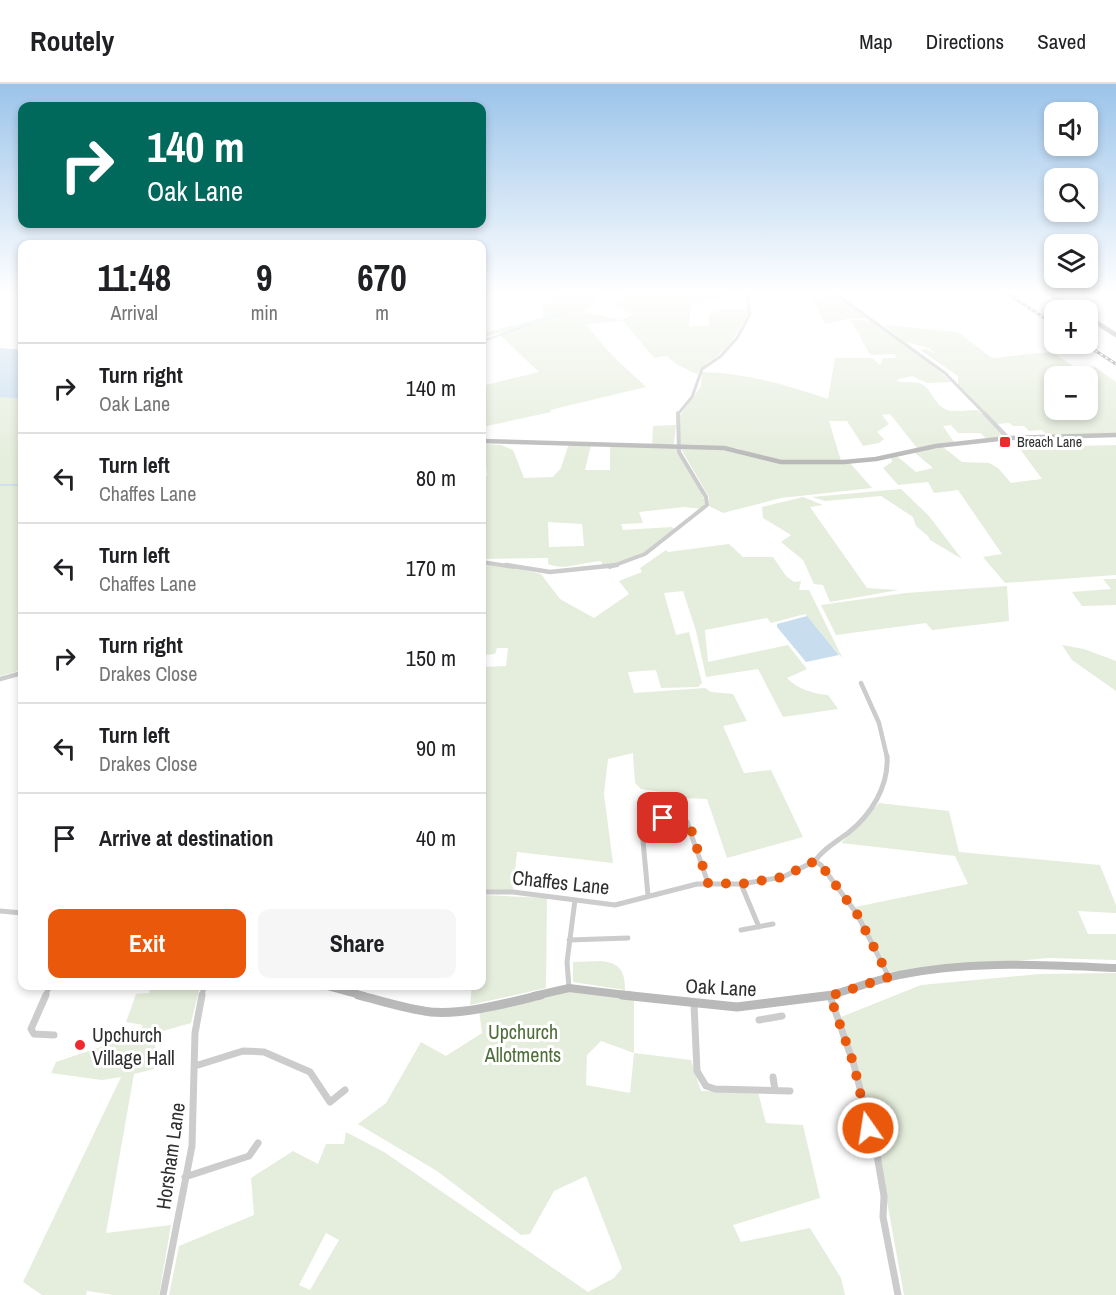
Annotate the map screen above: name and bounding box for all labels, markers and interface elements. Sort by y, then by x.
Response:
text: Routely [30,22,114,60]
text: Map [859,27,893,56]
text: Directions [926,27,1004,56]
text: Saved [1037,27,1086,56]
map controls [1044,102,1098,420]
button: sound [1044,102,1098,156]
text: 140 m [147,119,245,175]
icon: right [48,126,126,204]
button: search [1044,168,1098,222]
text: Oak Lane [147,173,243,209]
button: layers [1044,234,1098,288]
text: 11:48 [97,254,171,302]
text: 9 [256,254,273,302]
text: 670 [357,254,407,302]
text: Arrival [111,299,158,326]
text: min [251,299,278,326]
text: m [375,299,389,326]
button: + [1044,300,1098,354]
text: Turn right [99,360,183,390]
button: − [1044,366,1098,420]
icon: right [48,372,81,405]
text: 140 m [406,373,456,403]
text: Oak Lane [99,390,170,417]
place label: Breach Lane [1017,433,1082,451]
marker: Breach Lane [998,435,1012,449]
text: Turn left [99,450,170,480]
icon: left [48,462,81,495]
text: 80 m [416,463,456,493]
text: Chaffes Lane [99,480,196,507]
text: Turn left [99,540,170,570]
icon: left [48,552,81,585]
text: 170 m [406,553,456,583]
text: Chaffes Lane [99,570,196,597]
text: Turn right [99,630,183,660]
icon: right [48,642,81,675]
text: 150 m [406,643,456,673]
text: Drakes Close [99,660,197,687]
text: Turn left [99,720,170,750]
icon: left [48,732,81,765]
text: 90 m [416,733,456,763]
text: Drakes Close [99,750,197,777]
pin [637,792,688,843]
icon: arrive [646,801,679,834]
icon: arrive [48,822,81,855]
text: Arrive at destination [99,823,273,853]
text: 40 m [416,823,456,853]
street label: Chaffes Lane [511,863,611,901]
button: Exit [48,909,246,978]
button: Share [258,909,456,978]
street label: Oak Lane [685,972,757,1002]
park label: Upchurch Allotments [484,1018,561,1068]
place label: Upchurch Village Hall [92,1021,175,1071]
marker: Upchurch Village Hall [73,1038,87,1052]
position arrow [836,1096,900,1160]
street label: Horsham Lane [149,1101,191,1211]

